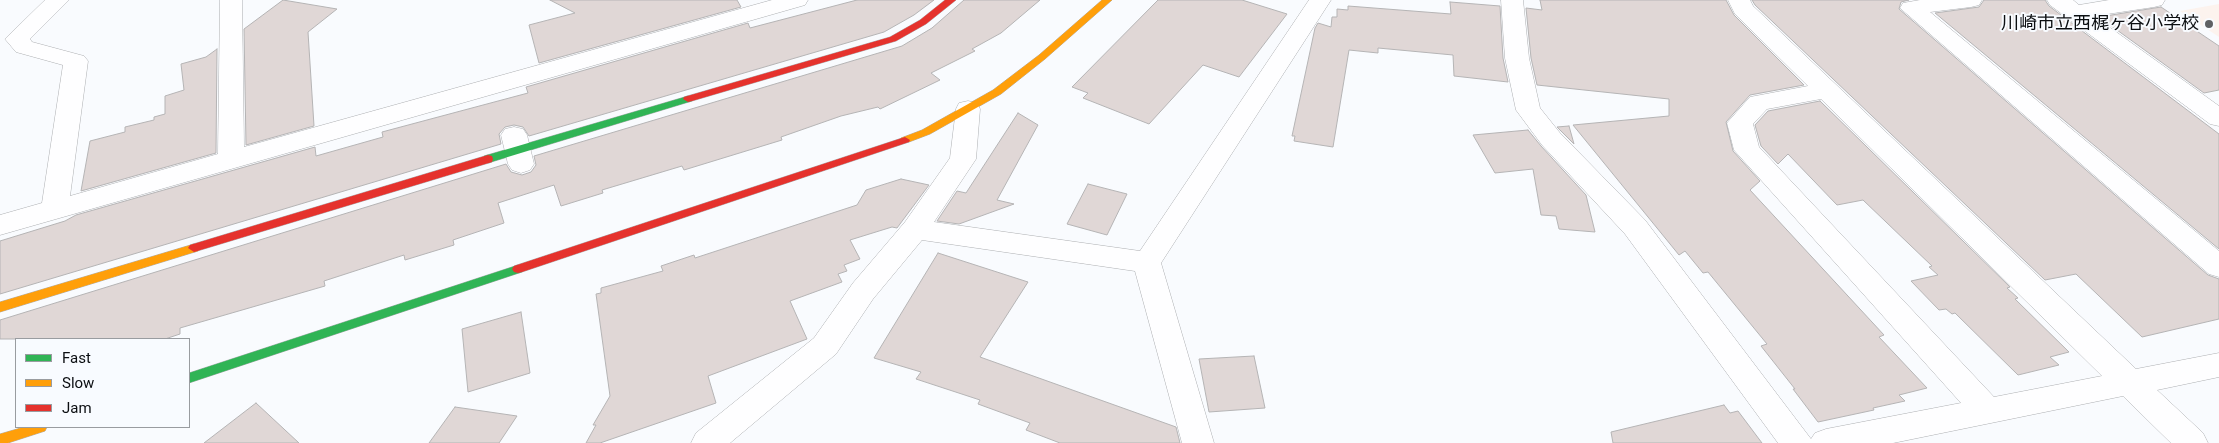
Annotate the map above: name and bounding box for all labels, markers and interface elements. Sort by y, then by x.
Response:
place label: 川崎市立西梶ヶ谷小学校 [2001,13,2199,35]
marker: 川崎市立西梶ヶ谷小学校 [2203,18,2215,30]
legend [15,338,190,428]
text: Fast [62,349,91,367]
text: Slow [62,374,94,392]
text: Jam [62,399,92,417]

